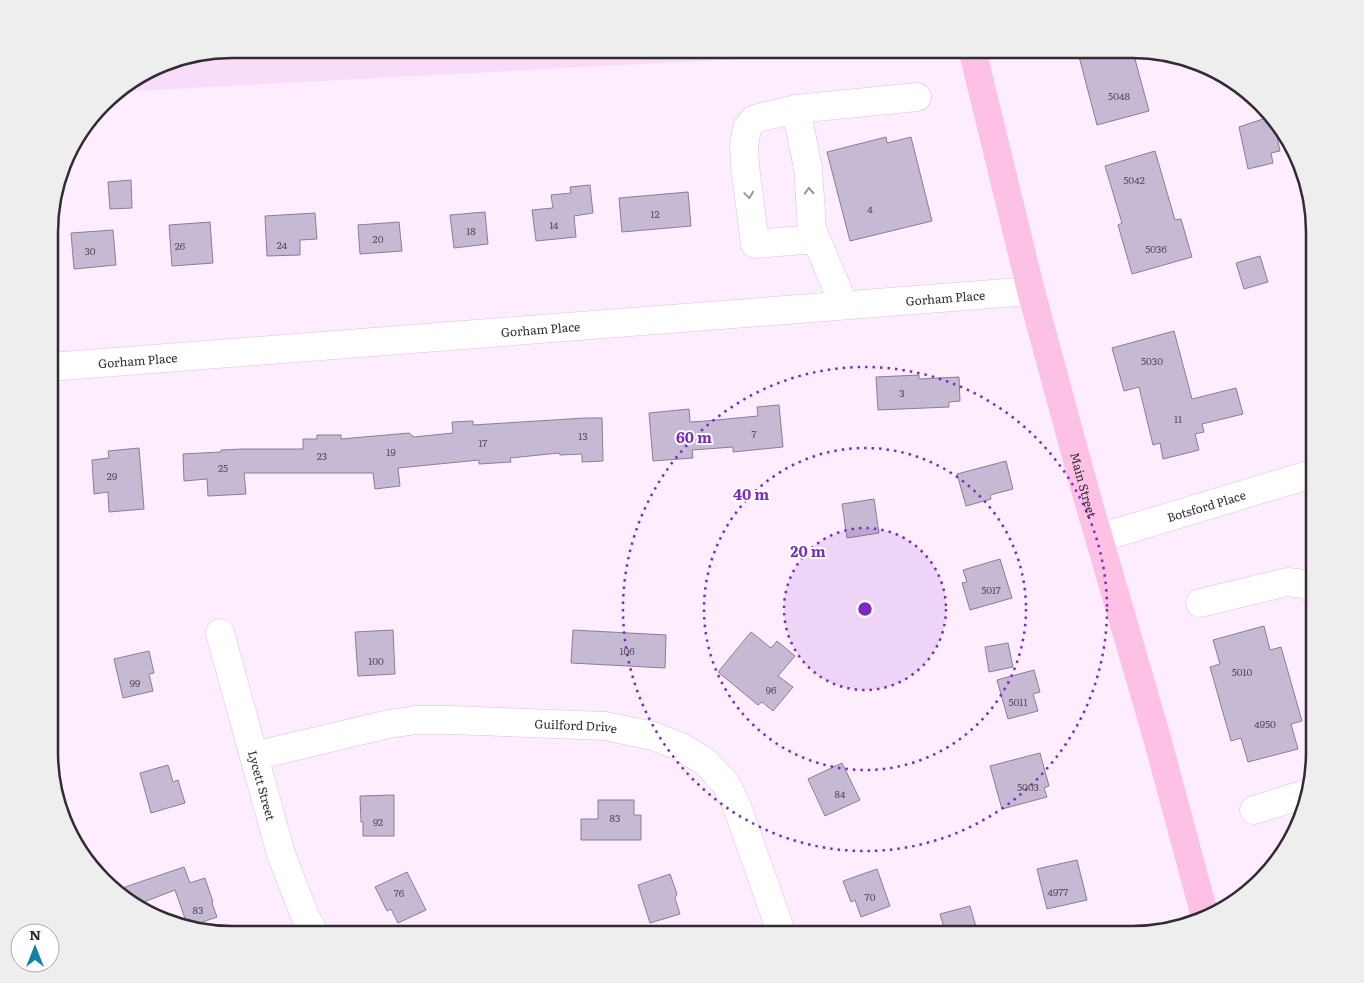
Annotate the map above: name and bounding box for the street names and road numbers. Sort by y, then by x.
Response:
street label: Gorham Place [905,286,986,310]
street label: Gorham Place [500,317,581,341]
street label: Gorham Place [97,348,178,372]
street label: Main Street [1066,450,1102,520]
street label: Botsford Place [1165,485,1248,526]
street label: Guilford Drive [534,714,619,737]
street label: Lycett Street [244,748,280,823]

